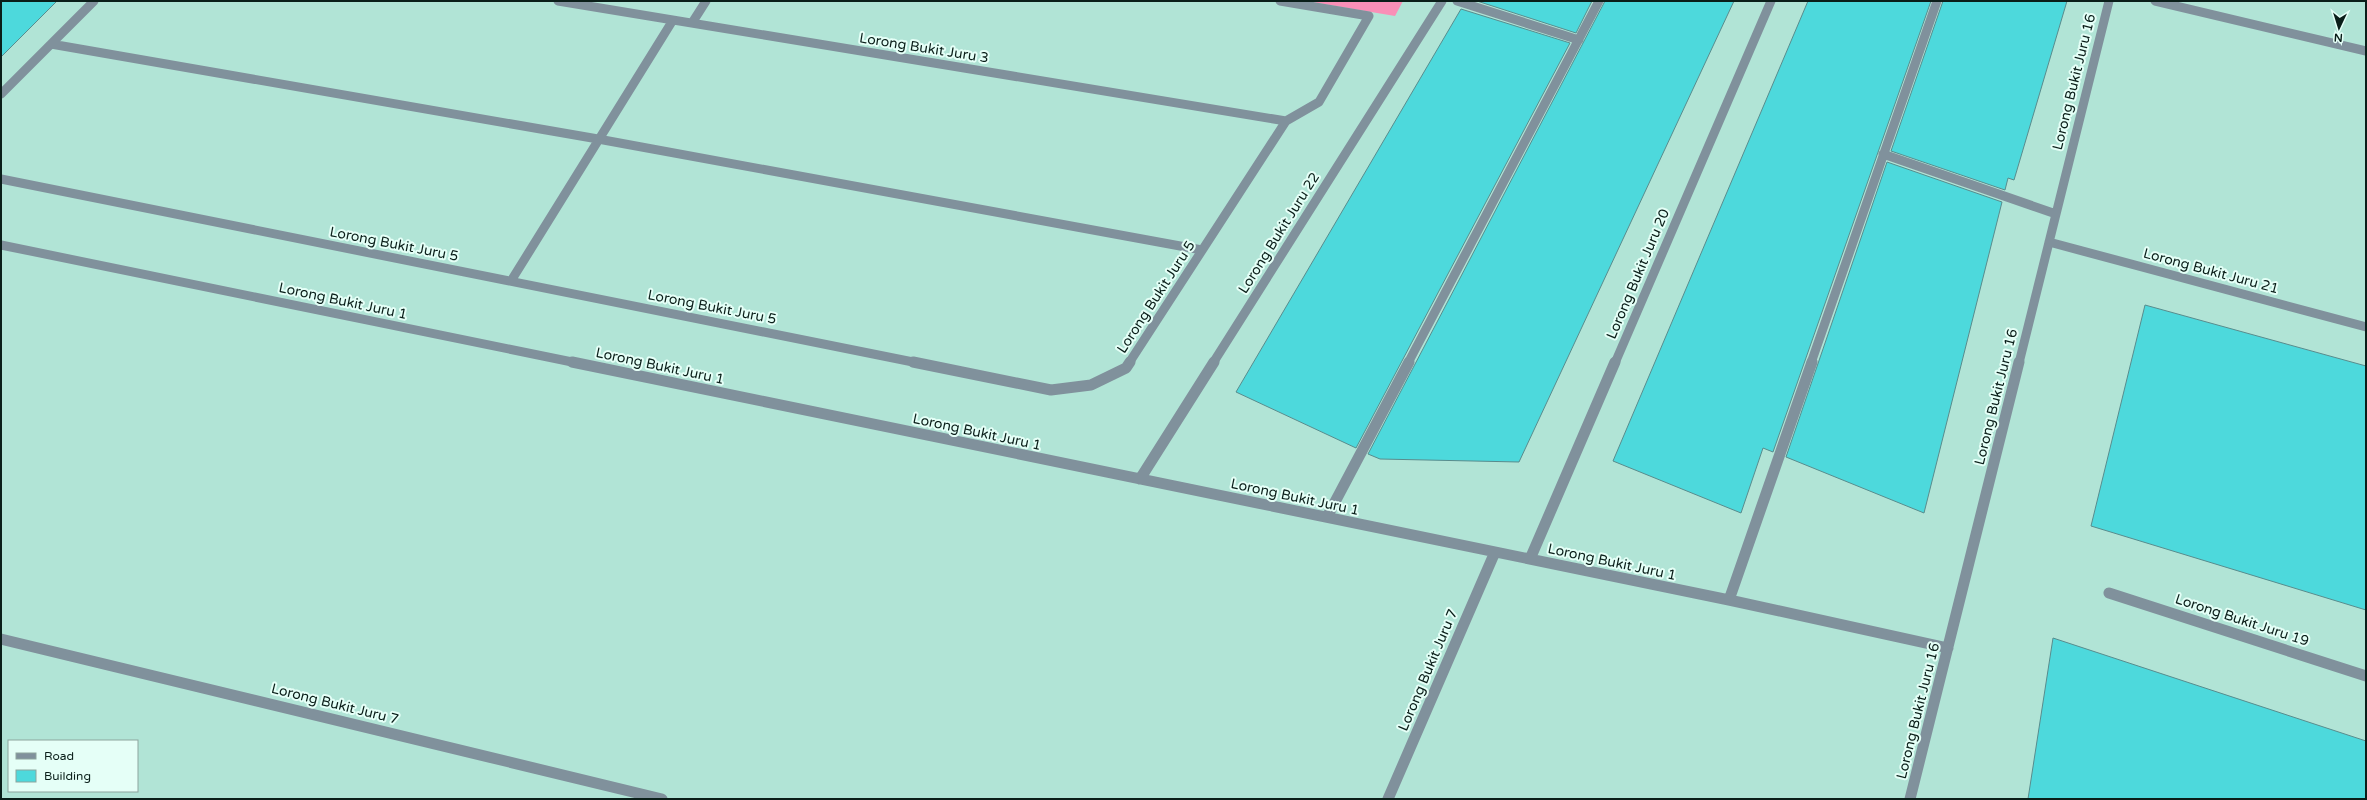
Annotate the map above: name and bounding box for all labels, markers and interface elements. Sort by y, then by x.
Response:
north arrow [2319,8,2359,48]
street label: Lorong Bukit Juru 16 [2049,12,2099,152]
street label: Lorong Bukit Juru 3 [858,29,990,67]
text: N [2333,31,2343,44]
street label: Lorong Bukit Juru 22 [1235,169,1323,297]
street label: Lorong Bukit Juru 20 [1603,206,1673,342]
street label: Lorong Bukit Juru 5 [328,223,460,265]
street label: Lorong Bukit Juru 5 [1113,238,1199,356]
street label: Lorong Bukit Juru 21 [2141,245,2281,297]
street label: Lorong Bukit Juru 1 [277,279,409,323]
street label: Lorong Bukit Juru 5 [646,286,778,328]
street label: Lorong Bukit Juru 16 [1971,327,2021,467]
street label: Lorong Bukit Juru 1 [594,344,726,388]
street label: Lorong Bukit Juru 1 [911,410,1043,454]
street label: Lorong Bukit Juru 1 [1229,475,1361,519]
street label: Lorong Bukit Juru 1 [1546,540,1678,584]
street label: Lorong Bukit Juru 19 [2173,590,2311,650]
street label: Lorong Bukit Juru 7 [1395,606,1461,734]
street label: Lorong Bukit Juru 16 [1893,641,1943,781]
street label: Lorong Bukit Juru 7 [269,680,401,728]
legend [8,740,138,792]
text: Road [44,749,74,763]
text: Building [44,769,91,783]

